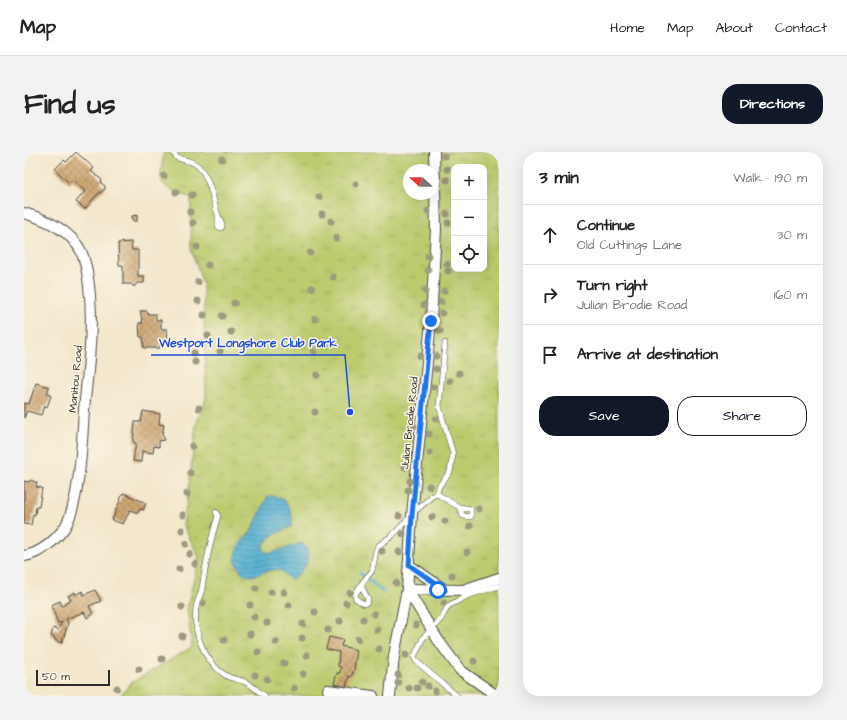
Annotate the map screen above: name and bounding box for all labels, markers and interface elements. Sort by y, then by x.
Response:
text: Map [20,14,56,41]
text: Home [610,18,645,38]
text: Map [667,18,693,38]
text: About [715,18,753,38]
text: Contact [775,18,827,38]
button: Directions [722,84,823,124]
text: Find us [24,85,115,124]
north arrow [403,164,439,200]
map controls [451,164,487,272]
button: + [451,164,487,200]
text: 3 min [539,166,579,190]
text: Walk · 190 m [733,169,807,187]
button: − [451,200,487,236]
text: Continue [577,215,635,236]
icon: ahead [539,224,561,246]
text: 30 m [777,226,807,244]
button: locate [451,236,487,272]
text: Old Cuttings Lane [577,236,682,254]
text: Turn right [577,275,648,296]
icon: right [539,284,561,306]
text: 160 m [774,286,807,304]
text: Julian Brodie Road [577,296,687,314]
route end [422,312,440,330]
callout: Westport Longshore Club Park [151,331,345,355]
text: Westport Longshore Club Park [158,335,338,354]
street label: Manitou Road [65,344,86,413]
icon: arrive [539,344,561,366]
text: Arrive at destination [577,344,718,365]
street label: Julian Brodie Road [397,376,422,470]
button: Save [539,396,669,436]
button: Share [677,396,807,436]
route start [429,581,447,599]
scale bar [36,668,110,687]
text: 50 m [42,669,70,684]

